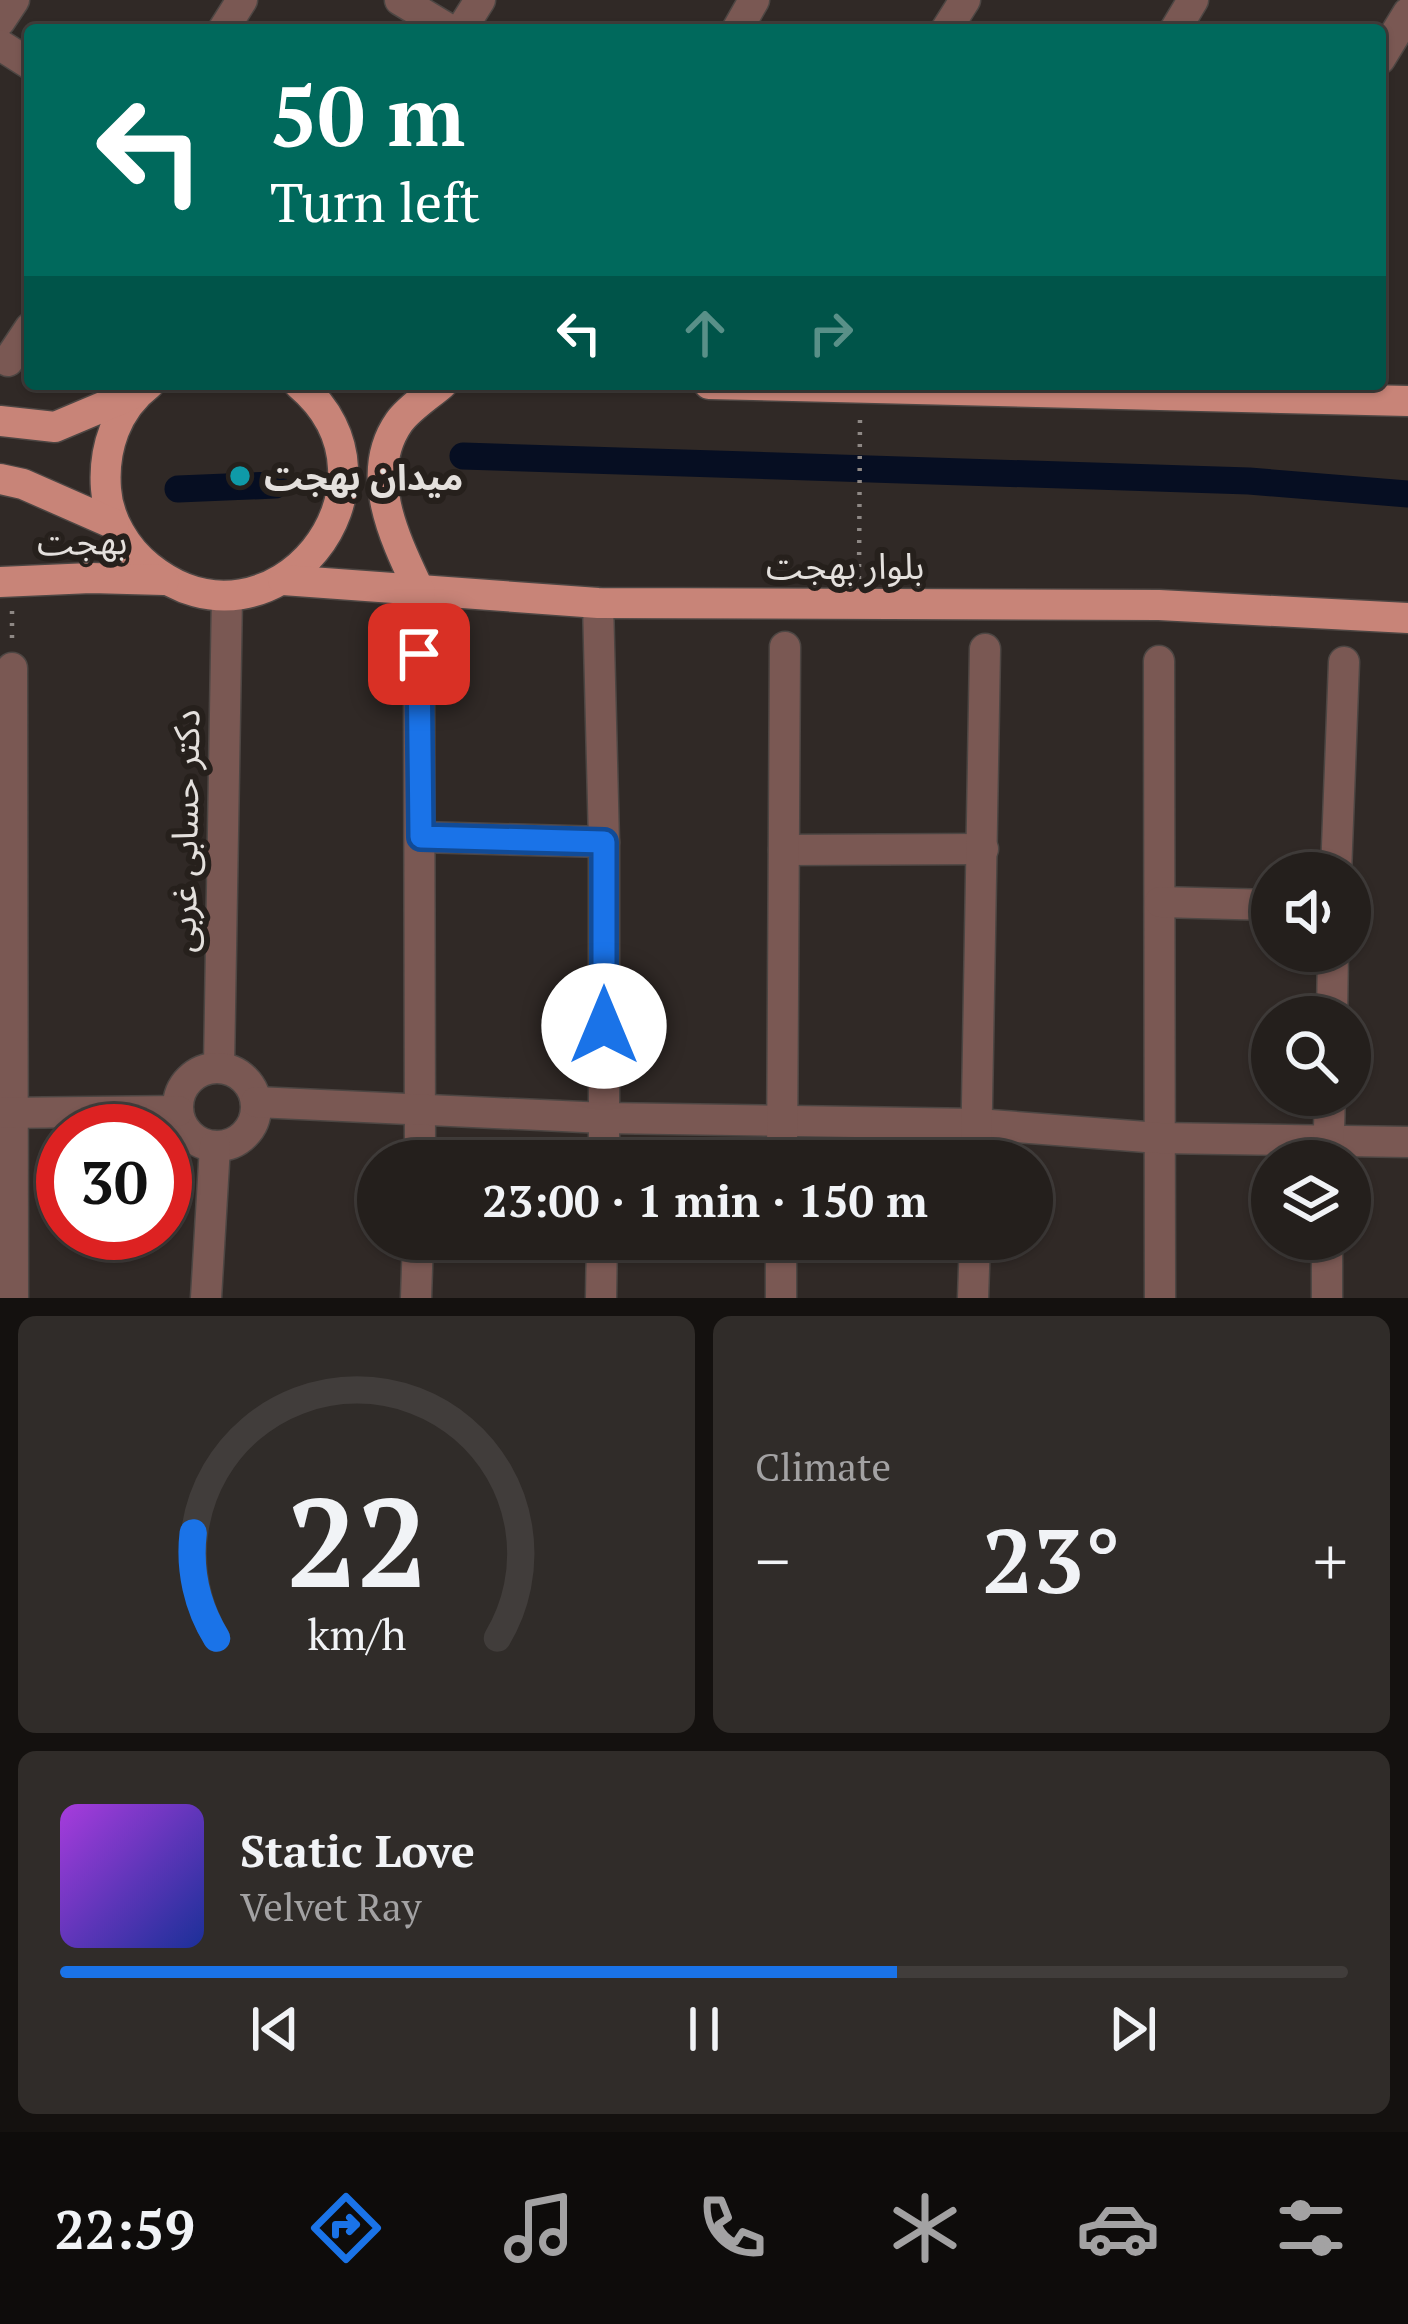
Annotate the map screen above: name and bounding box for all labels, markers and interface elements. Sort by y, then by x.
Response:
text: 50 m [270,59,465,170]
icon: left [72,72,228,228]
text: Turn left [270,166,480,237]
icon: left [546,300,612,366]
icon: ahead [672,300,738,366]
icon: right [798,300,864,366]
place label: میدان بهجت [264,453,463,500]
marker: میدان بهجت [227,463,253,489]
street label: بهجت [36,517,128,565]
street label: بلوار بهجت [766,542,924,589]
pin [368,603,470,705]
icon: arrive [386,621,452,687]
street label: دکتر حسابی غربی [158,709,210,953]
map controls [1251,852,1371,1260]
button: sound [1251,852,1371,972]
position arrow [541,963,667,1089]
button: search [1251,996,1371,1116]
speed limit sign: 30 [36,1104,192,1260]
button: layers [1251,1140,1371,1260]
text: 23:00 · 1 min · 150 m [482,1170,928,1230]
text: Climate [755,1440,891,1492]
text: 22 [286,1457,427,1623]
text: 23° [982,1499,1121,1619]
text: − [755,1516,790,1604]
text: + [1313,1516,1348,1604]
text: km/h [307,1604,406,1661]
text: Static Love [240,1820,475,1880]
text: Velvet Ray [240,1880,421,1932]
icon: previous [242,1996,308,2062]
icon: pause [671,1996,737,2062]
icon: next [1100,1996,1166,2062]
icon: directions [304,2186,388,2270]
icon: music [497,2186,581,2270]
icon: phone [690,2186,774,2270]
icon: climate [883,2186,967,2270]
icon: car [1076,2186,1160,2270]
icon: filters [1269,2186,1353,2270]
text: 22:59 [55,2193,195,2264]

